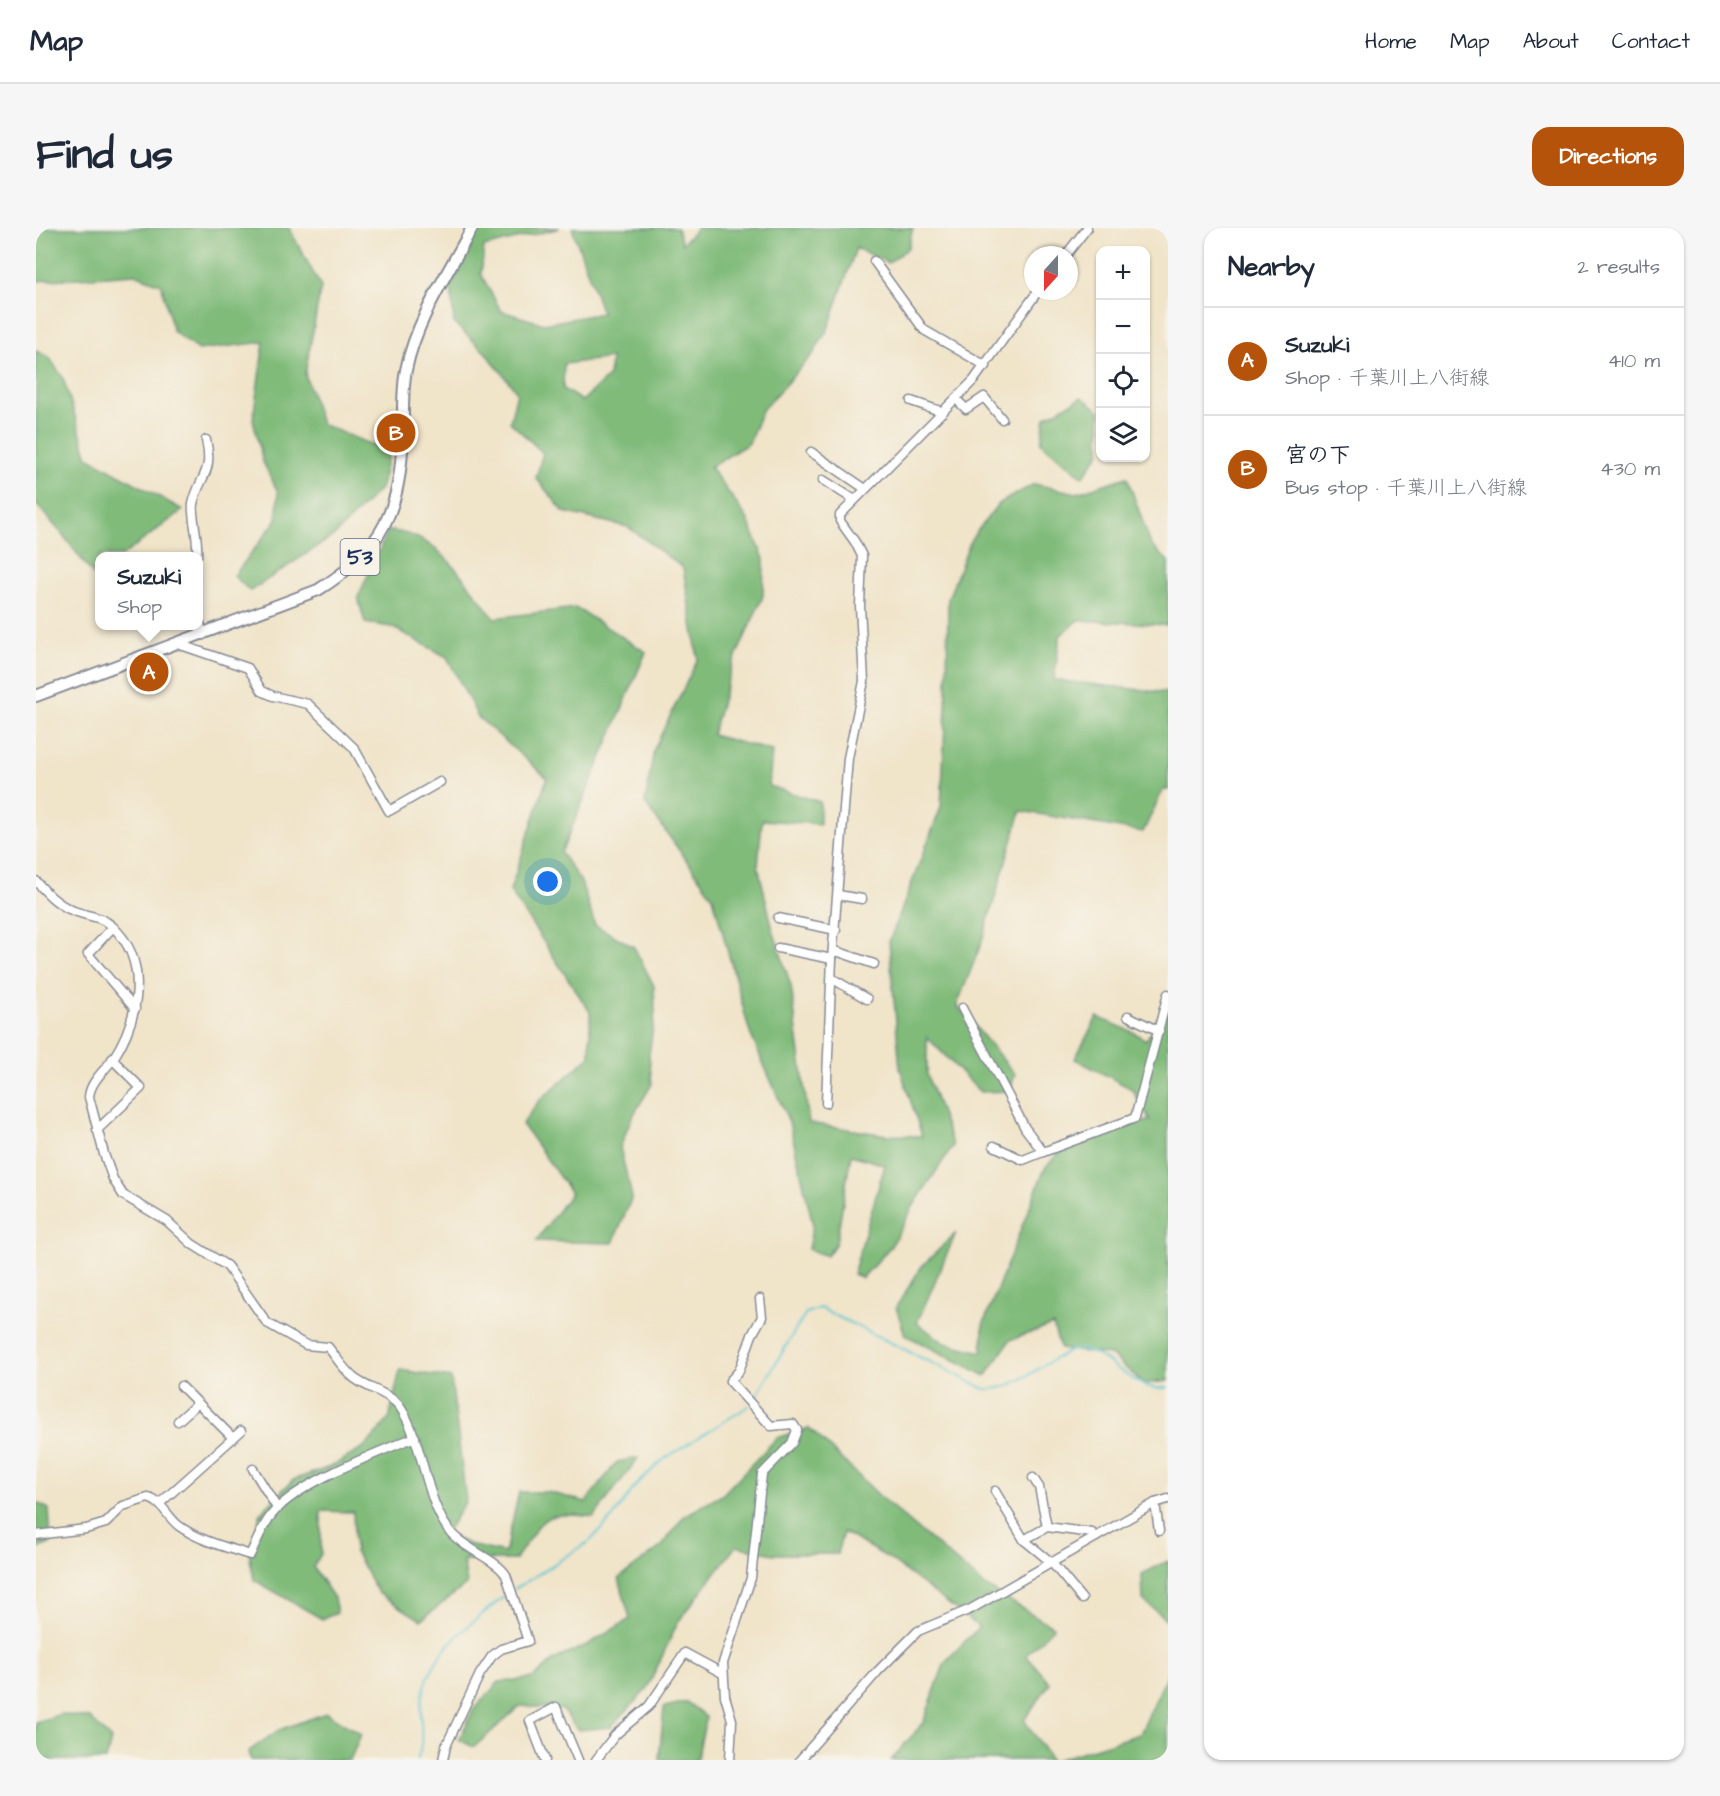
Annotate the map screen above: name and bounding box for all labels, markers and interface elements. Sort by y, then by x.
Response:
text: Map [30,22,83,61]
text: Home [1365,27,1417,56]
text: Map [1450,27,1490,56]
text: About [1523,27,1579,56]
text: Contact [1612,27,1690,56]
text: Find us [36,127,173,185]
button: Directions [1532,127,1684,186]
north arrow [1024,246,1078,300]
map controls [1096,246,1150,462]
button: + [1096,246,1150,300]
text: Nearby [1228,249,1315,285]
text: 2 results [1577,253,1660,281]
button: − [1096,300,1150,354]
text: Suzuki [1285,330,1349,361]
text: A [1241,347,1254,375]
text: 410 m [1608,347,1660,375]
button: locate [1096,354,1150,408]
text: Shop · 千葉川上八街線 [1285,364,1489,392]
button: layers [1096,408,1150,462]
pin: B [376,410,416,456]
text: 宮の下 [1285,440,1351,471]
text: B [1240,455,1255,483]
text: 430 m [1600,455,1660,483]
text: Bus stop · 千葉川上八街線 [1285,474,1527,502]
road number: 53 [340,539,380,575]
popup [95,552,203,630]
text: Suzuki [117,562,181,593]
text: Shop [117,593,162,621]
pin: A [130,650,168,694]
your location [533,867,562,896]

